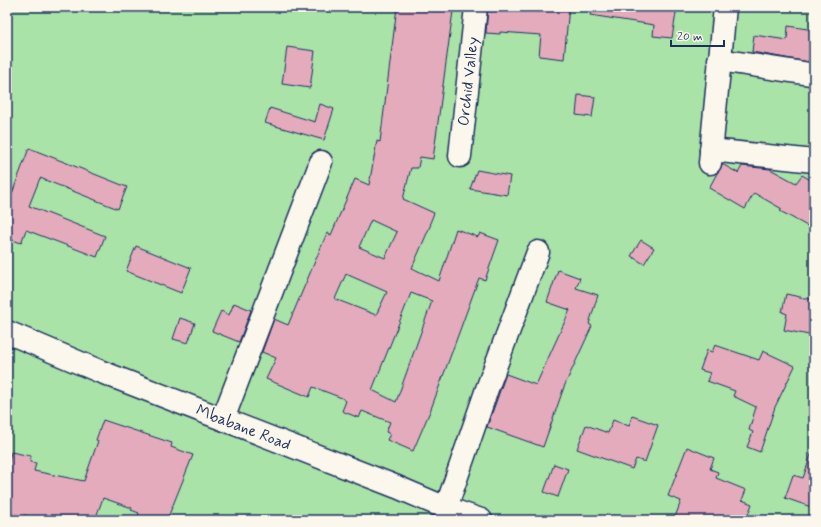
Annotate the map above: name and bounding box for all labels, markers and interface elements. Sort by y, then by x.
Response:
scale bar [671,22,724,48]
text: 20 m [677,29,703,45]
street label: Orchid Valley [453,36,483,127]
street label: Mbabane Road [193,399,294,455]

